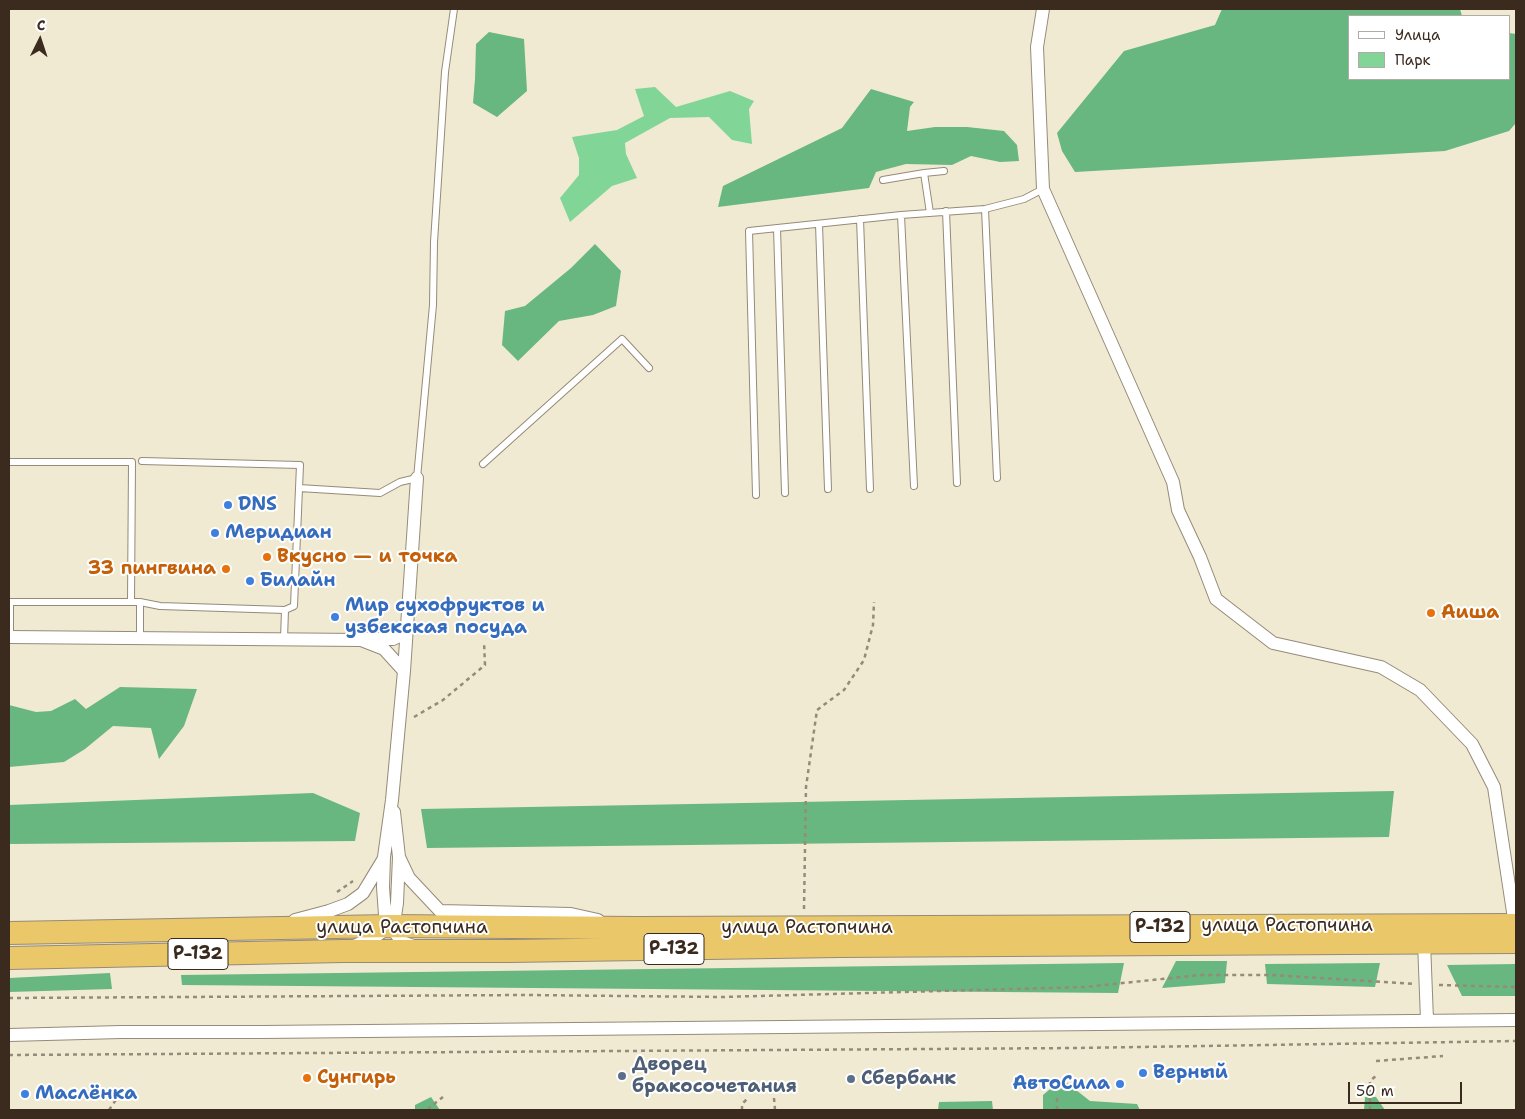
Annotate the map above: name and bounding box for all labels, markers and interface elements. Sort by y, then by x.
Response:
north arrow [15,15,65,65]
legend [1348,15,1510,80]
text: С [36,16,46,34]
text: Улица [1395,25,1440,45]
text: Парк [1395,50,1431,70]
place label: DNS [238,494,277,516]
marker: DNS [222,499,234,511]
place label: Меридиан [225,522,332,544]
marker: Меридиан [209,527,221,539]
place label: Вкусно — и точка [277,546,458,568]
marker: Вкусно — и точка [261,551,273,563]
place label: 33 пингвина [88,558,216,580]
marker: 33 пингвина [220,563,232,575]
place label: Билайн [260,570,336,592]
marker: Билайн [244,575,256,587]
place label: Мир сухофруктов и узбекская посуда [345,595,545,639]
place label: Аиша [1441,602,1499,624]
marker: Аиша [1425,607,1437,619]
marker: Мир сухофруктов и узбекская посуда [329,611,341,623]
road number: Р-132 [1130,912,1190,942]
street label: улица Растопчина [1201,915,1373,937]
street label: улица Растопчина [316,917,488,939]
street label: улица Растопчина [721,917,893,939]
road number: Р-132 [644,934,704,964]
road number: Р-132 [168,939,228,970]
place label: Дворец бракосочетания [632,1054,797,1098]
place label: Верный [1153,1062,1228,1084]
place label: Сунгирь [317,1067,396,1089]
marker: Верный [1137,1067,1149,1079]
place label: Сбербанк [861,1068,956,1090]
marker: Дворец бракосочетания [616,1070,628,1082]
marker: Сунгирь [301,1072,313,1084]
scale bar [1350,1072,1464,1104]
marker: Сбербанк [845,1073,857,1085]
place label: АвтоСила [1013,1073,1110,1095]
marker: АвтоСила [1114,1078,1126,1090]
text: 50 m [1356,1081,1394,1101]
place label: Маслёнка [35,1083,137,1105]
marker: Маслёнка [19,1088,31,1100]

